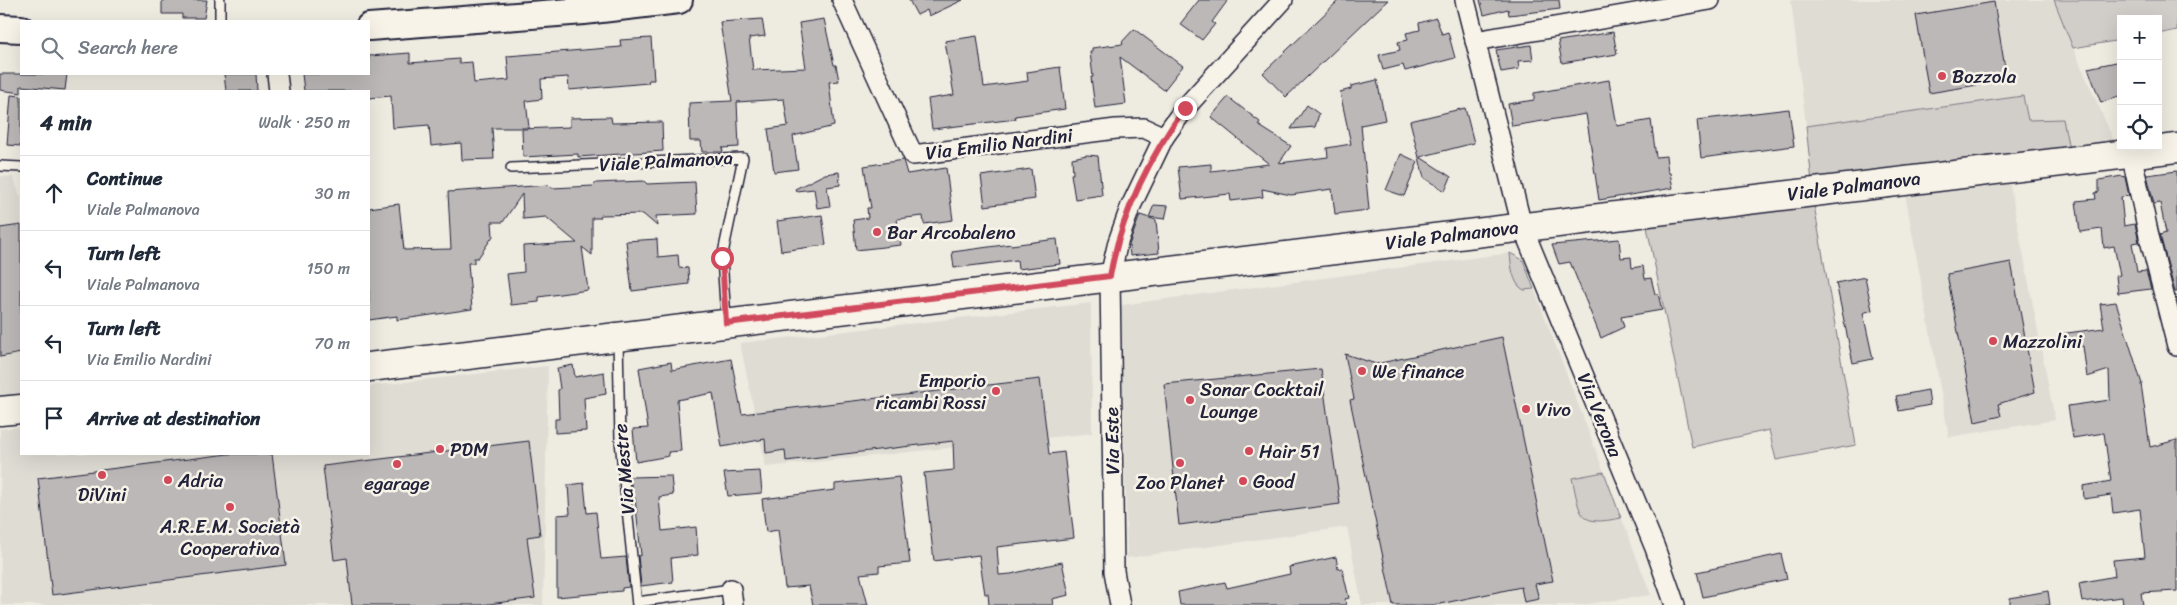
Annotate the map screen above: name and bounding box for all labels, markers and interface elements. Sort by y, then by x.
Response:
map controls [2117,15,2162,150]
button: + [2117,15,2162,60]
search box [20,20,370,75]
text: Search here [78,31,178,64]
icon: search [38,34,66,62]
place label: Bozzola [1952,60,2017,93]
button: − [2117,60,2162,105]
marker: Bozzola [1936,70,1948,82]
route end [1174,97,1197,120]
text: 4 min [40,104,92,142]
button: locate [2117,105,2162,150]
text: Walk · 250 m [258,108,350,137]
street label: Via Emilio Nardini [924,119,1075,169]
street label: Viale Palmanova [598,141,734,181]
street label: Viale Palmanova [1786,161,1923,211]
text: Continue [87,162,163,195]
icon: ahead [40,179,68,207]
text: 30 m [315,179,350,208]
text: Viale Palmanova [87,195,200,224]
street label: Viale Palmanova [1384,210,1521,260]
place label: Bar Arcobaleno [887,216,1016,249]
marker: Bar Arcobaleno [871,226,883,238]
text: Turn left [87,237,160,270]
route start [711,247,734,270]
icon: left [40,254,68,282]
text: 150 m [307,254,350,283]
text: Viale Palmanova [87,270,200,299]
text: Turn left [87,312,160,345]
place label: Mazzolini [2003,325,2083,358]
icon: left [40,329,68,357]
text: 70 m [314,329,350,358]
marker: Mazzolini [1987,335,1999,347]
text: Via Emilio Nardini [87,345,212,374]
place label: We finance [1372,355,1464,388]
place label: Emporio ricambi Rossi [876,364,987,419]
marker: We finance [1356,365,1368,377]
street label: Via Verona [1568,368,1632,463]
place label: Sonar Cocktail Lounge [1200,373,1324,428]
marker: Emporio ricambi Rossi [990,385,1002,397]
place label: Vivo [1536,393,1571,426]
marker: Sonar Cocktail Lounge [1184,394,1196,406]
text: Arrive at destination [87,402,260,435]
marker: Vivo [1520,403,1532,415]
icon: arrive [40,404,68,432]
street label: Via Este [1095,407,1129,475]
street label: Via Mestre [604,422,644,516]
place label: PDM [450,433,488,466]
place label: Hair 51 [1259,435,1320,468]
marker: PDM [434,443,446,455]
marker: Hair 51 [1243,445,1255,457]
marker: Zoo Planet [1174,457,1186,469]
marker: egarage [391,458,403,470]
place label: Adria [177,464,224,497]
place label: Good [1253,465,1296,498]
place label: Zoo Planet [1136,466,1226,499]
place label: egarage [364,467,430,500]
marker: DiVini [96,469,108,481]
marker: Adria [162,474,174,486]
marker: Good [1237,475,1249,487]
place label: DiVini [78,478,127,511]
marker: A.R.E.M. Società Cooperativa [224,501,236,513]
place label: A.R.E.M. Società Cooperativa [159,510,301,565]

